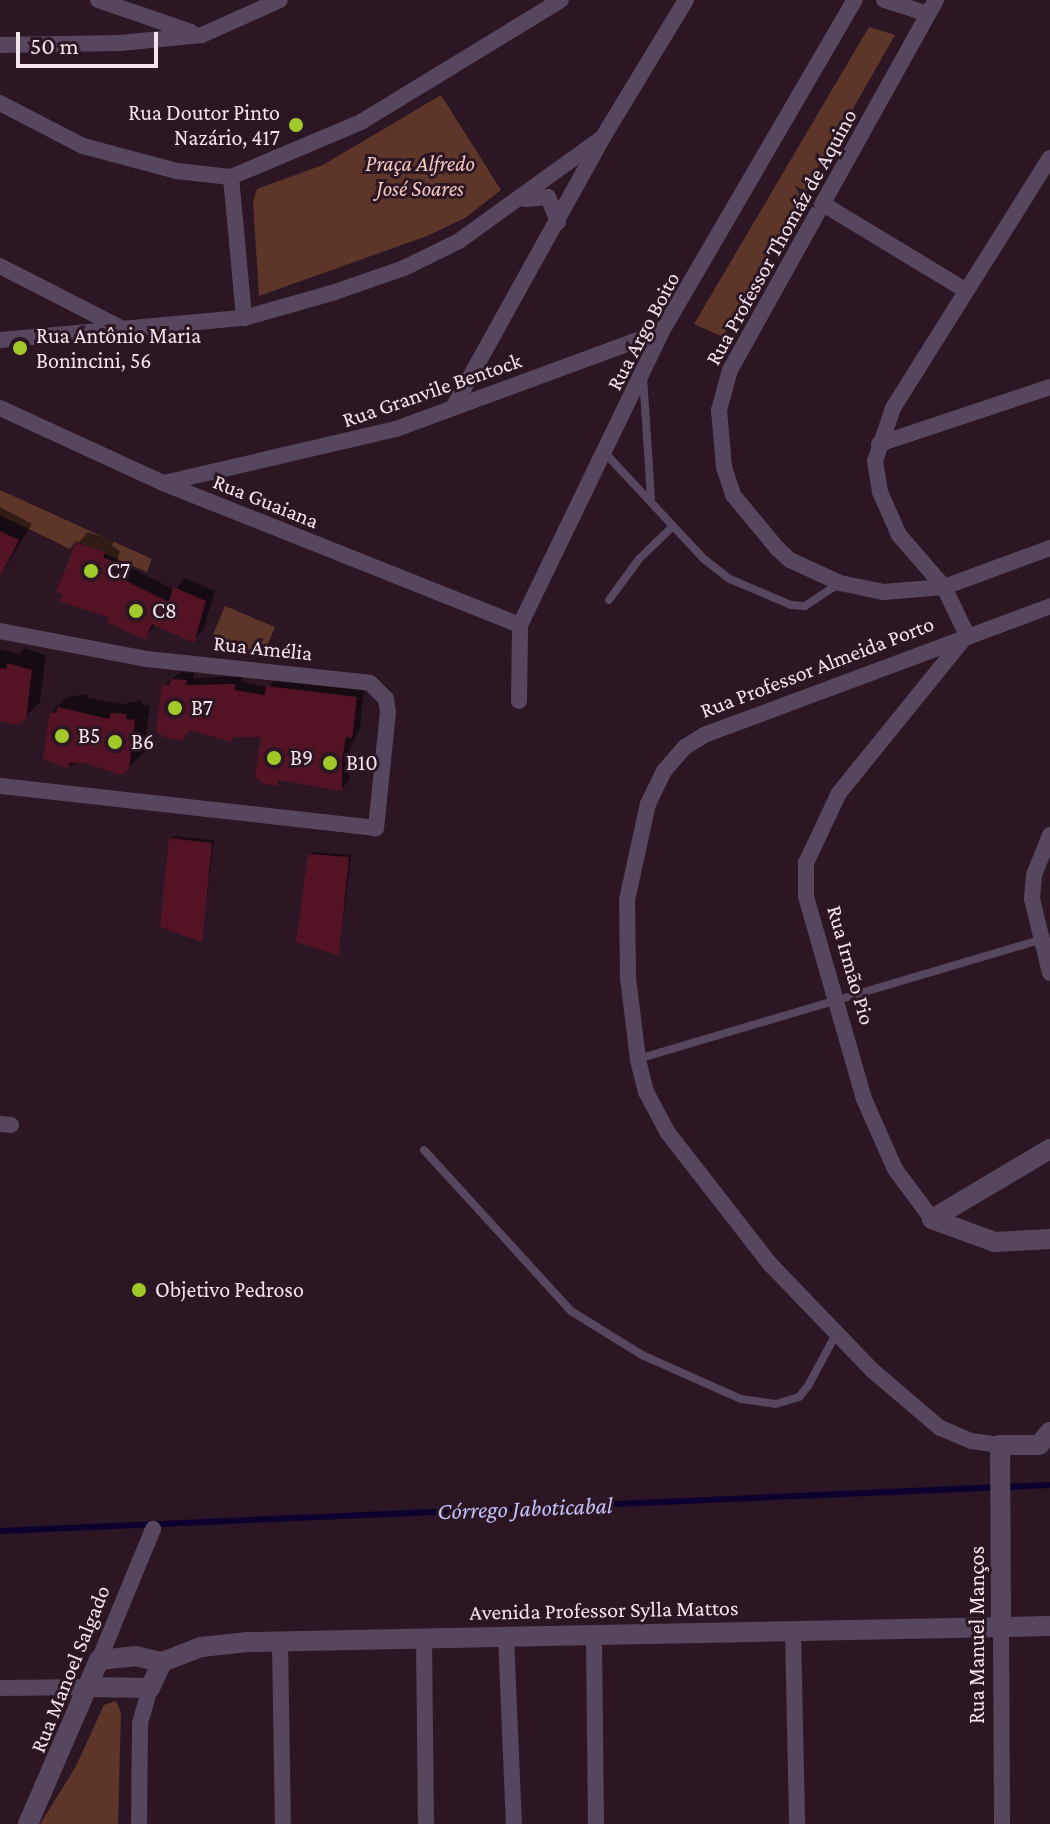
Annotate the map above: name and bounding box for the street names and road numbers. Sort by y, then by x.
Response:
street label: Rua Professor Thomáz de Aquino [699,104,863,370]
street label: Rua Argo Boito [601,267,685,395]
street label: Rua Granvile Bentock [339,347,525,433]
street label: Rua Guaiana [209,468,323,534]
street label: Rua Professor Almeida Porto [696,610,938,724]
street label: Rua Amélia [212,630,314,666]
street label: Rua Irmão Pio [821,902,881,1028]
street label: Rua Manuel Manços [964,1546,990,1724]
street label: Rua Manoel Salgado [24,1581,116,1757]
street label: Avenida Professor Sylla Mattos [469,1594,739,1626]

